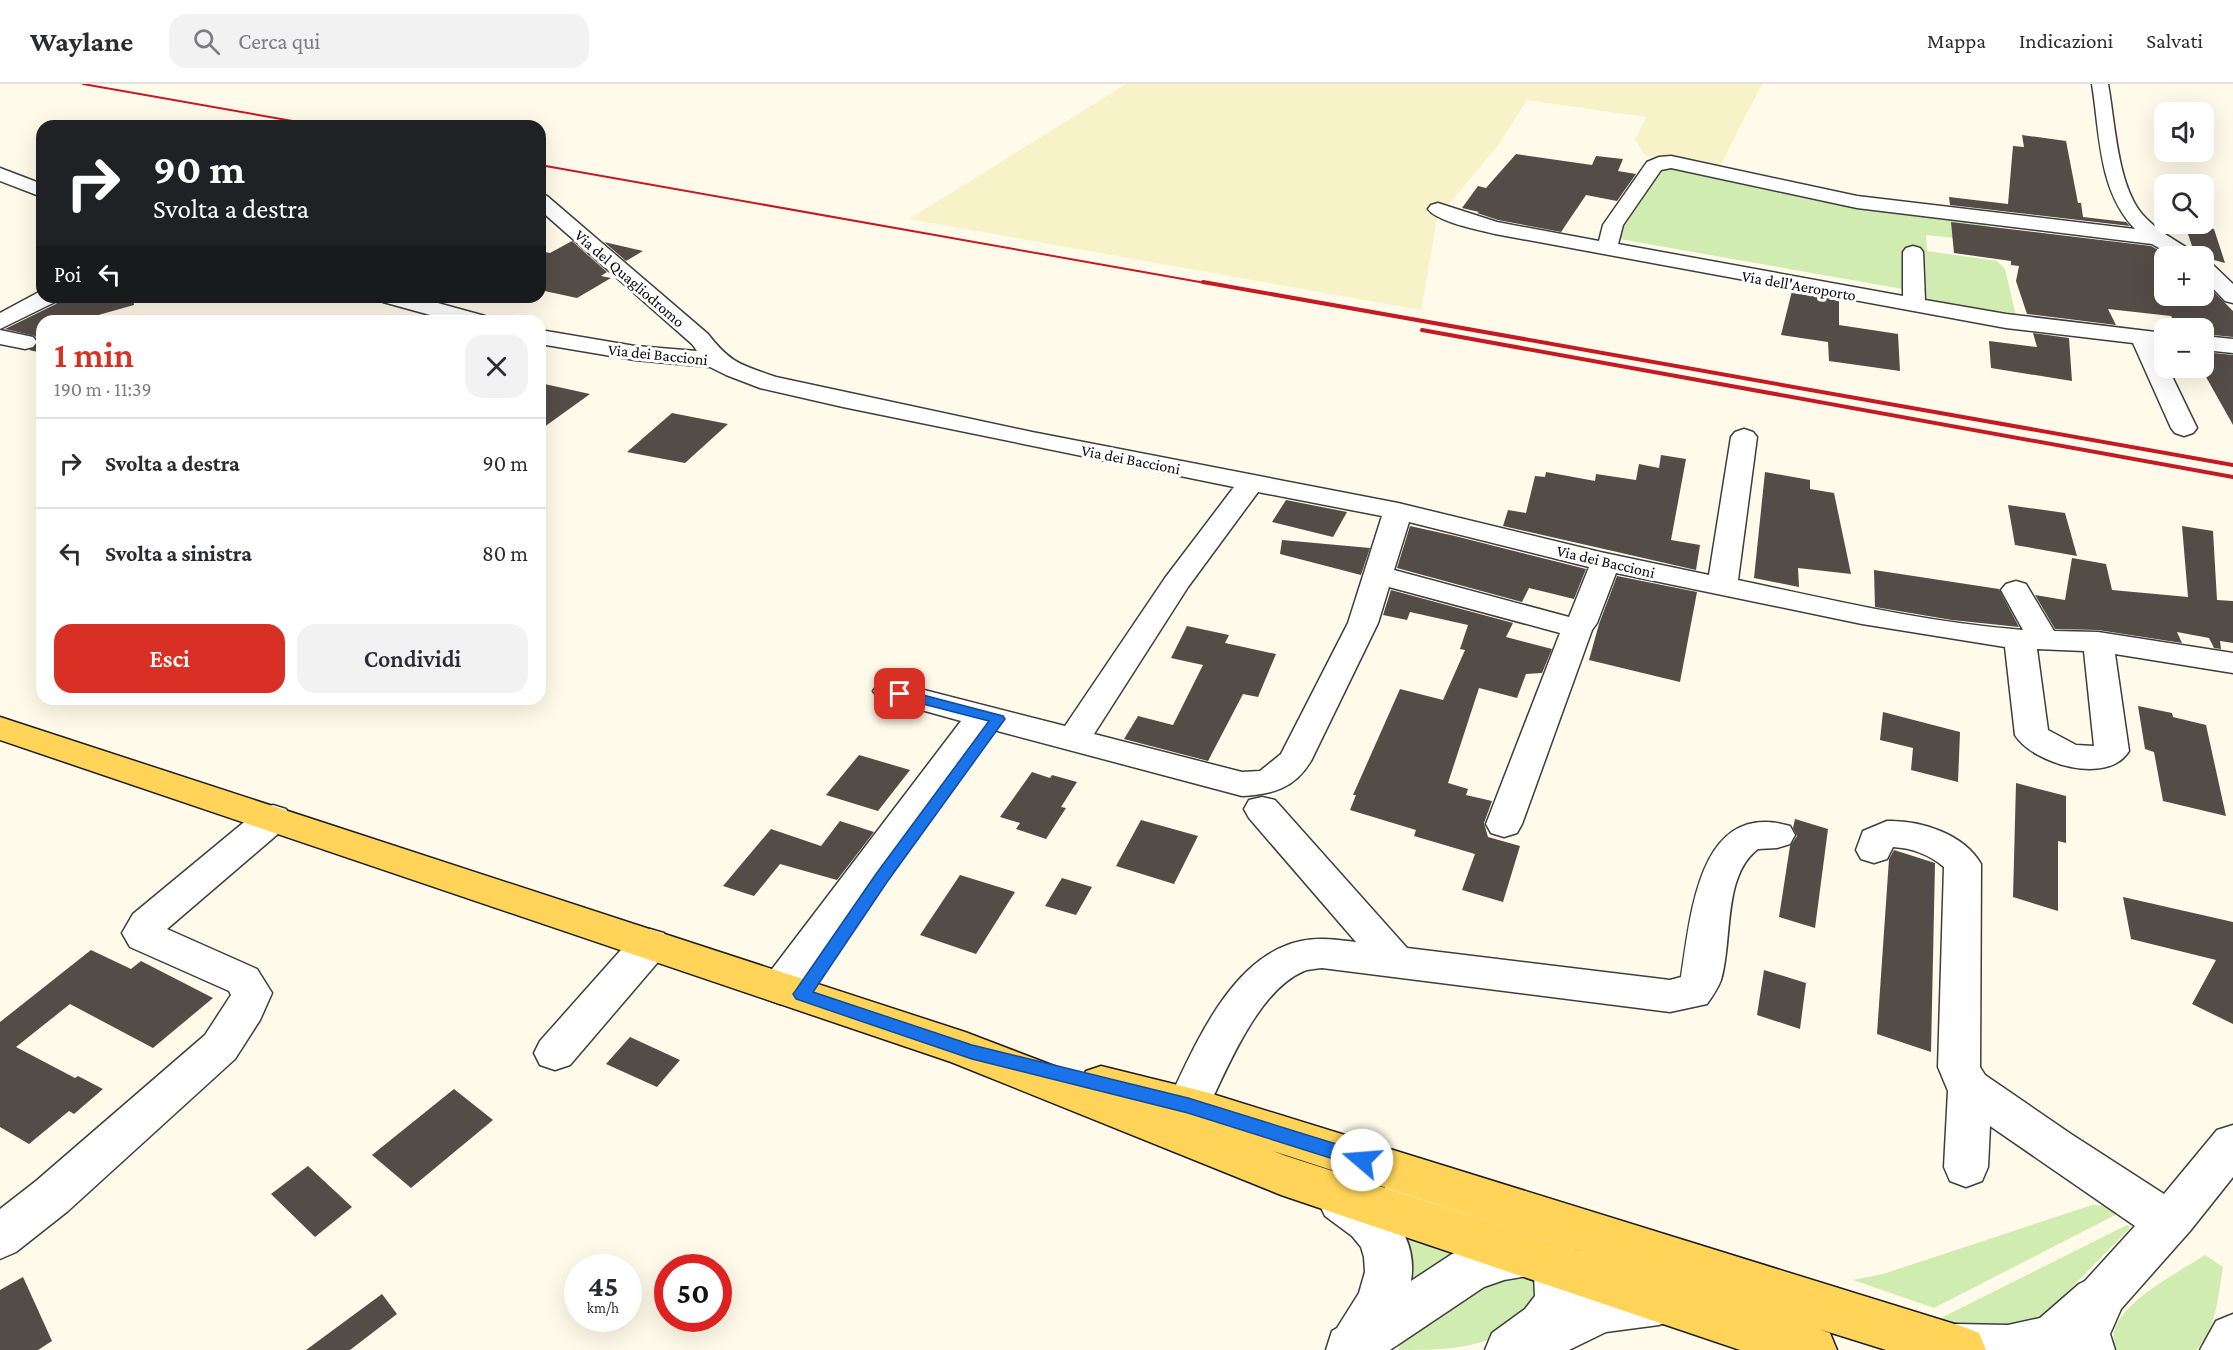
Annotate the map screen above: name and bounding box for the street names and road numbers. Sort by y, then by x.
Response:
street label: Via del Quagliodromo [571,226,688,331]
street label: Via dell'Aeroporto [1740,267,1857,305]
street label: Via dei Baccioni [607,341,709,368]
street label: Via dei Baccioni [1080,442,1182,477]
street label: Via dei Baccioni [1555,542,1657,581]

